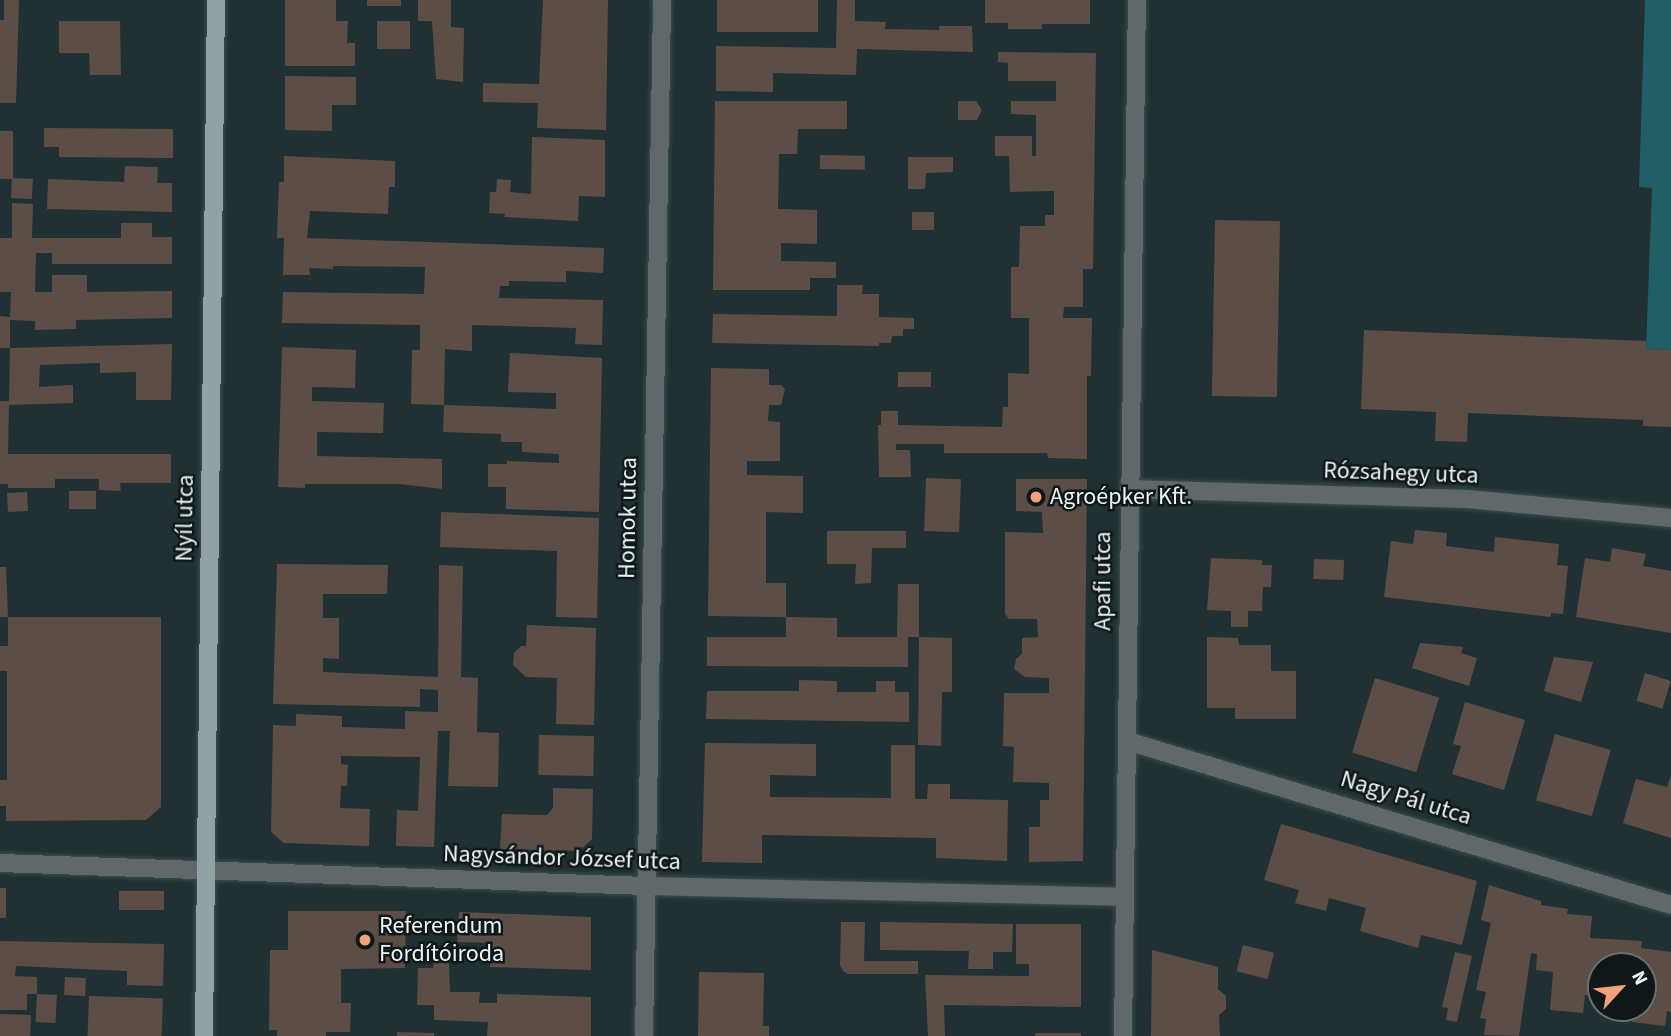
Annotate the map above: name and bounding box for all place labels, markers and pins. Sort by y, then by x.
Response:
place label: Agroépker Kft. [1050,483,1192,511]
marker: Agroépker Kft. [1028,489,1044,505]
place label: Referendum Fordítóiroda [379,912,504,968]
marker: Referendum Fordítóiroda [357,932,373,948]

